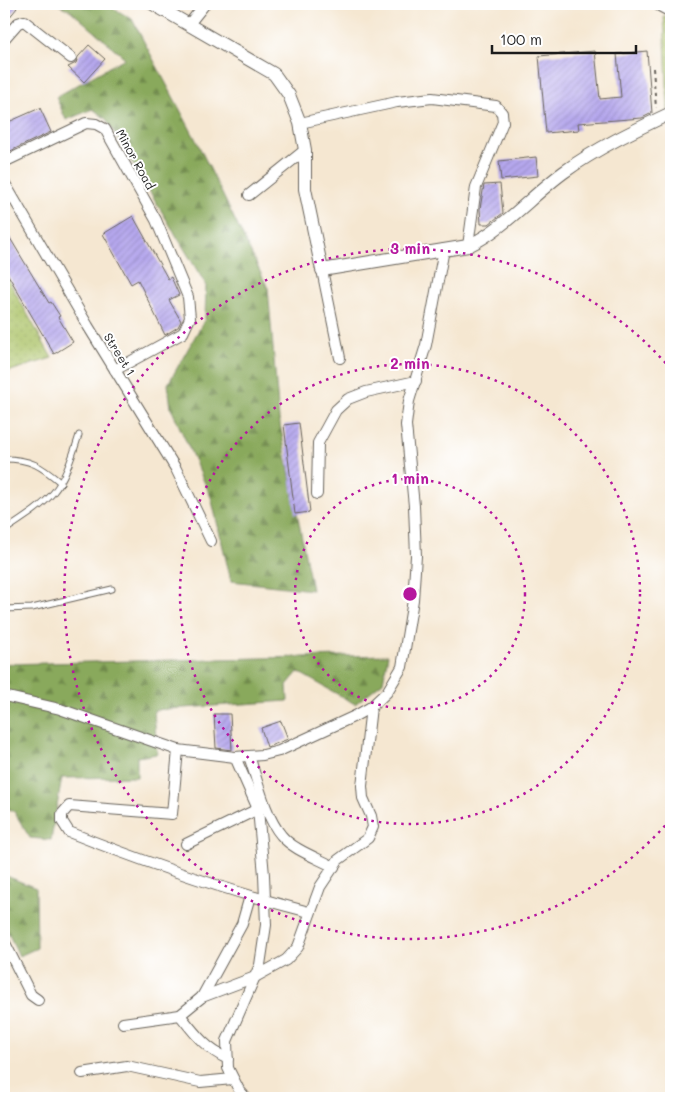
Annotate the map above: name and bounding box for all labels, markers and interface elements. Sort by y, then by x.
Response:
scale bar [492,22,636,54]
text: 100 m [500,29,542,49]
street label: Minor Road [113,126,159,192]
text: 3 min [390,238,430,258]
street label: Street 1 [101,330,139,378]
text: 2 min [390,353,430,373]
text: 1 min [391,468,429,488]
centre of rings [401,585,419,603]

